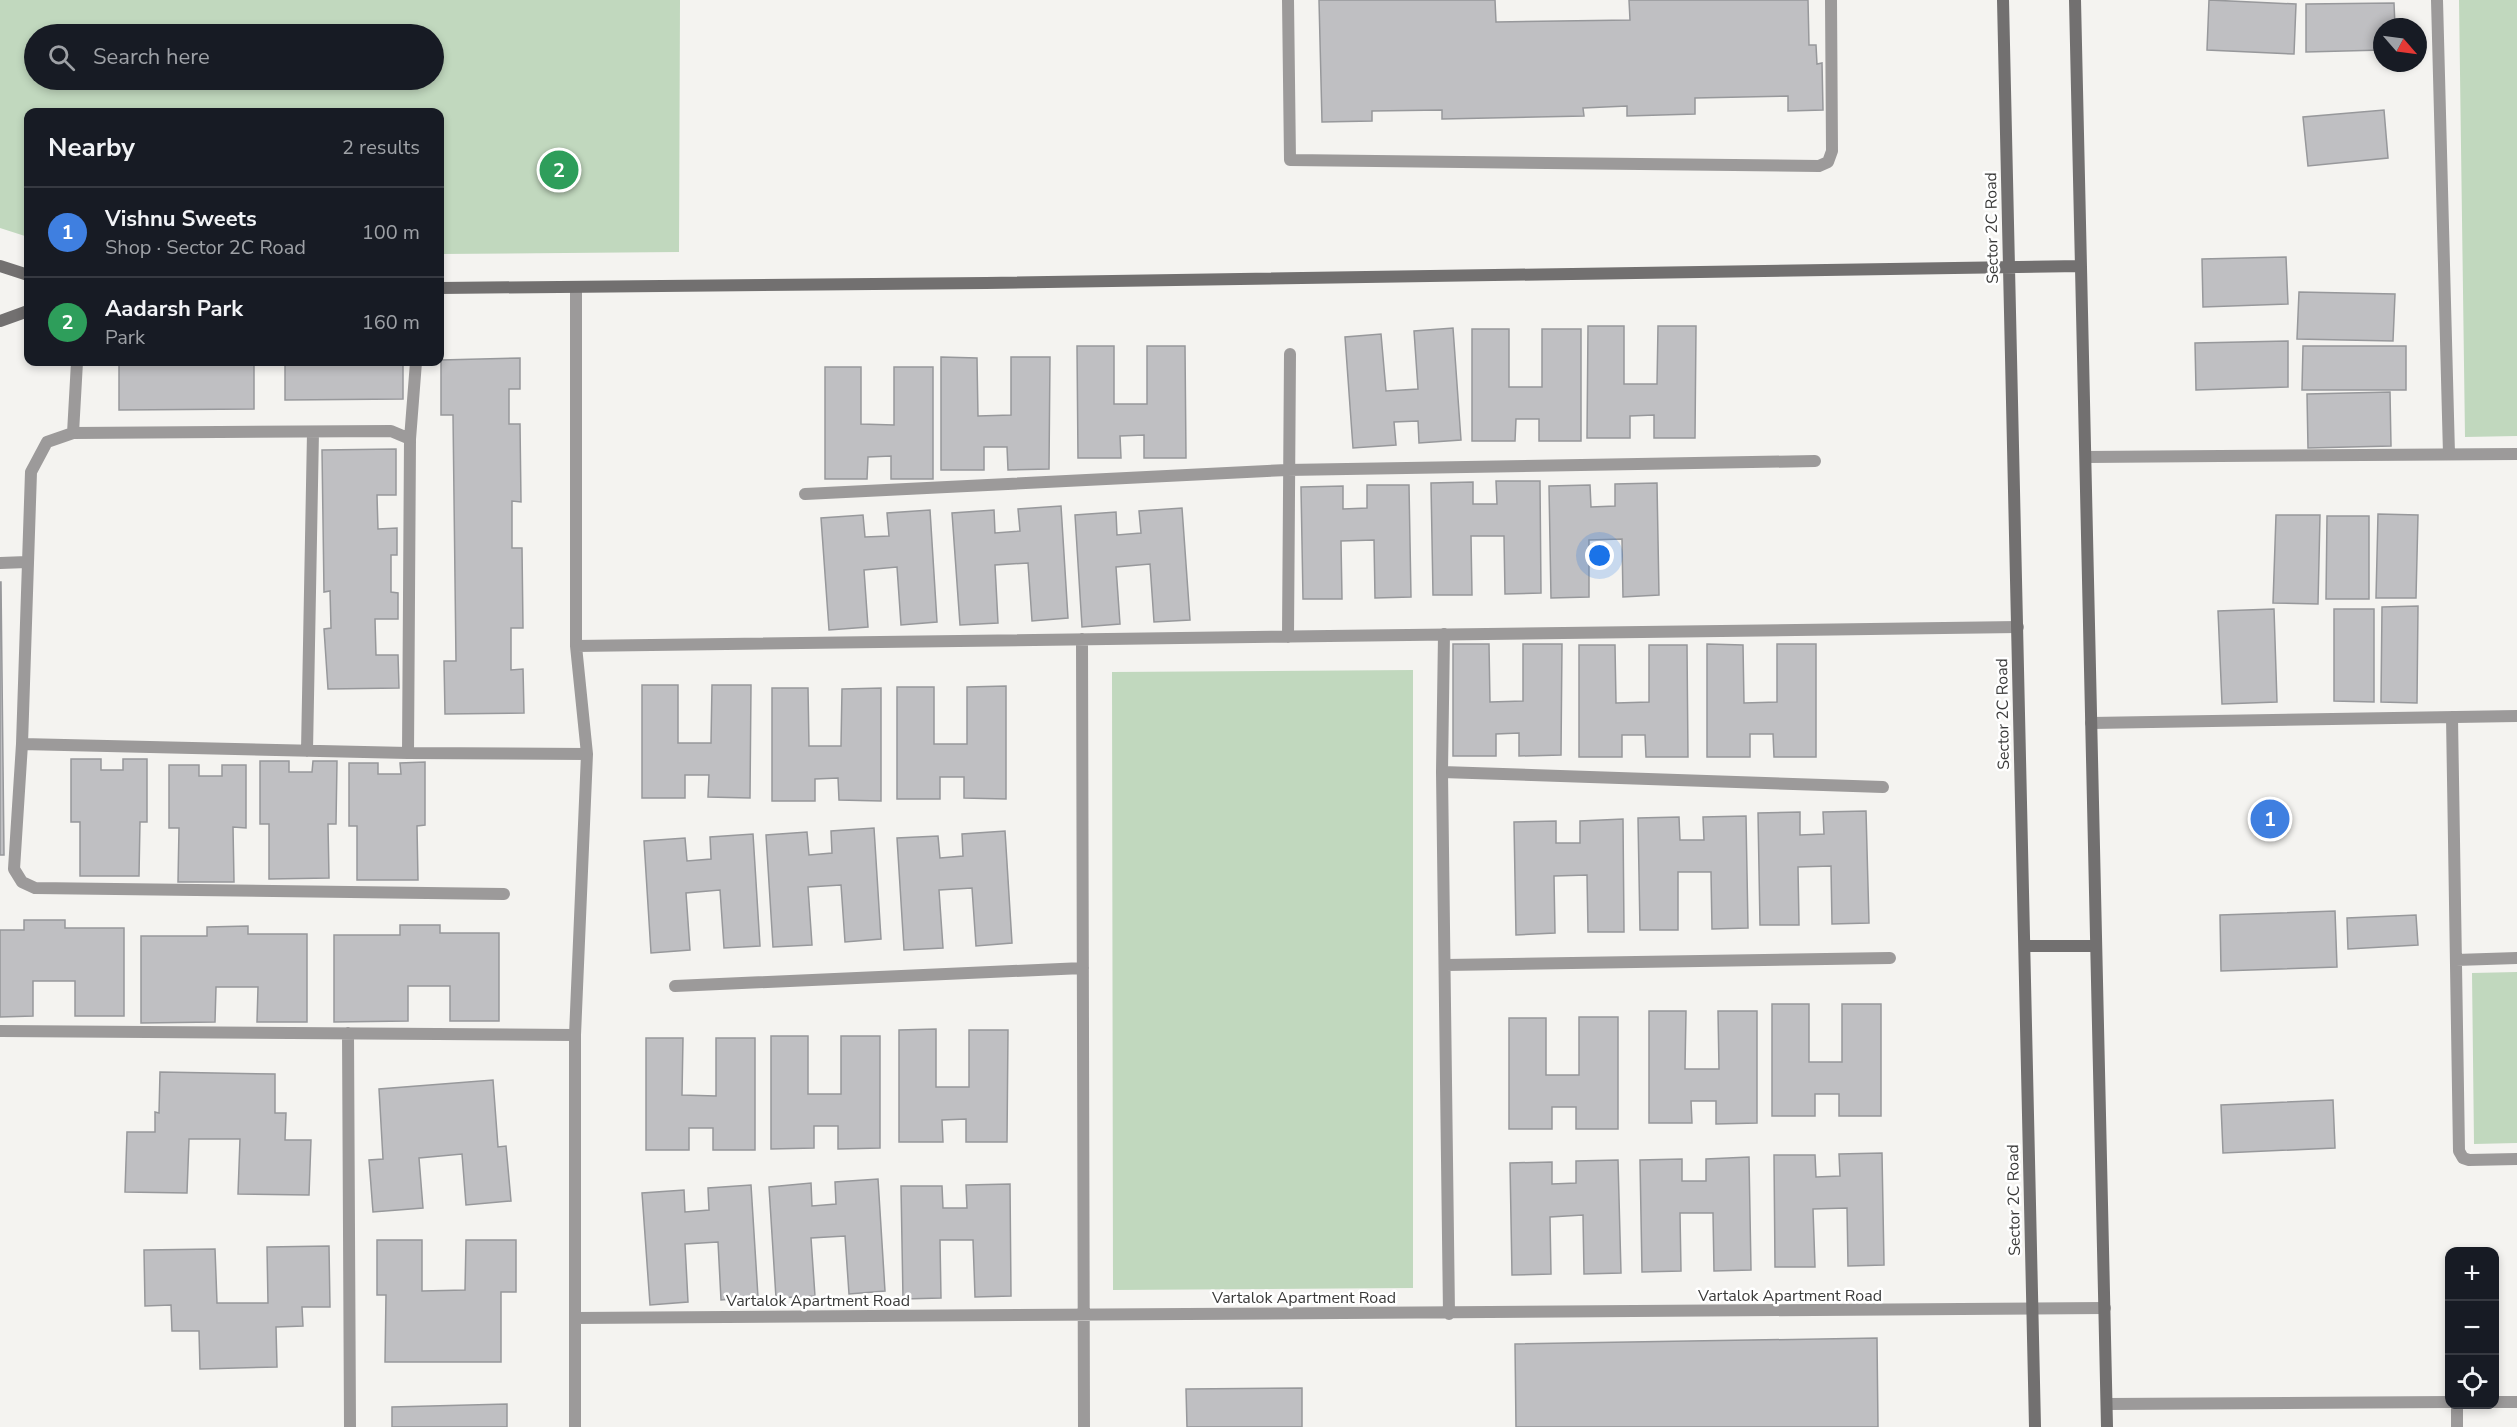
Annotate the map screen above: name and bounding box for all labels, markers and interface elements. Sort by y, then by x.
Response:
north arrow [2373,18,2427,72]
search box [24,24,444,90]
icon: search [45,41,78,74]
text: Search here [93,42,210,72]
text: Nearby [48,130,135,165]
text: 2 results [342,134,420,161]
pin: 2 [540,148,578,192]
street label: Sector 2C Road [1980,172,2004,284]
text: Vishnu Sweets [105,204,257,234]
text: 1 [62,219,74,246]
text: 100 m [362,219,420,246]
text: Shop · Sector 2C Road [105,234,306,261]
text: Aadarsh Park [105,294,243,324]
text: 2 [62,309,74,336]
text: 160 m [362,309,420,336]
text: Park [105,324,145,351]
your location [1585,541,1614,570]
street label: Sector 2C Road [1991,658,2015,770]
pin: 1 [2250,796,2290,842]
street label: Sector 2C Road [2002,1144,2026,1256]
map controls [2445,1247,2499,1409]
button: + [2445,1247,2499,1301]
street label: Vartalok Apartment Road [1697,1285,1882,1307]
street label: Vartalok Apartment Road [1211,1287,1396,1309]
street label: Vartalok Apartment Road [725,1290,910,1312]
button: − [2445,1301,2499,1355]
button: locate [2445,1355,2499,1409]

